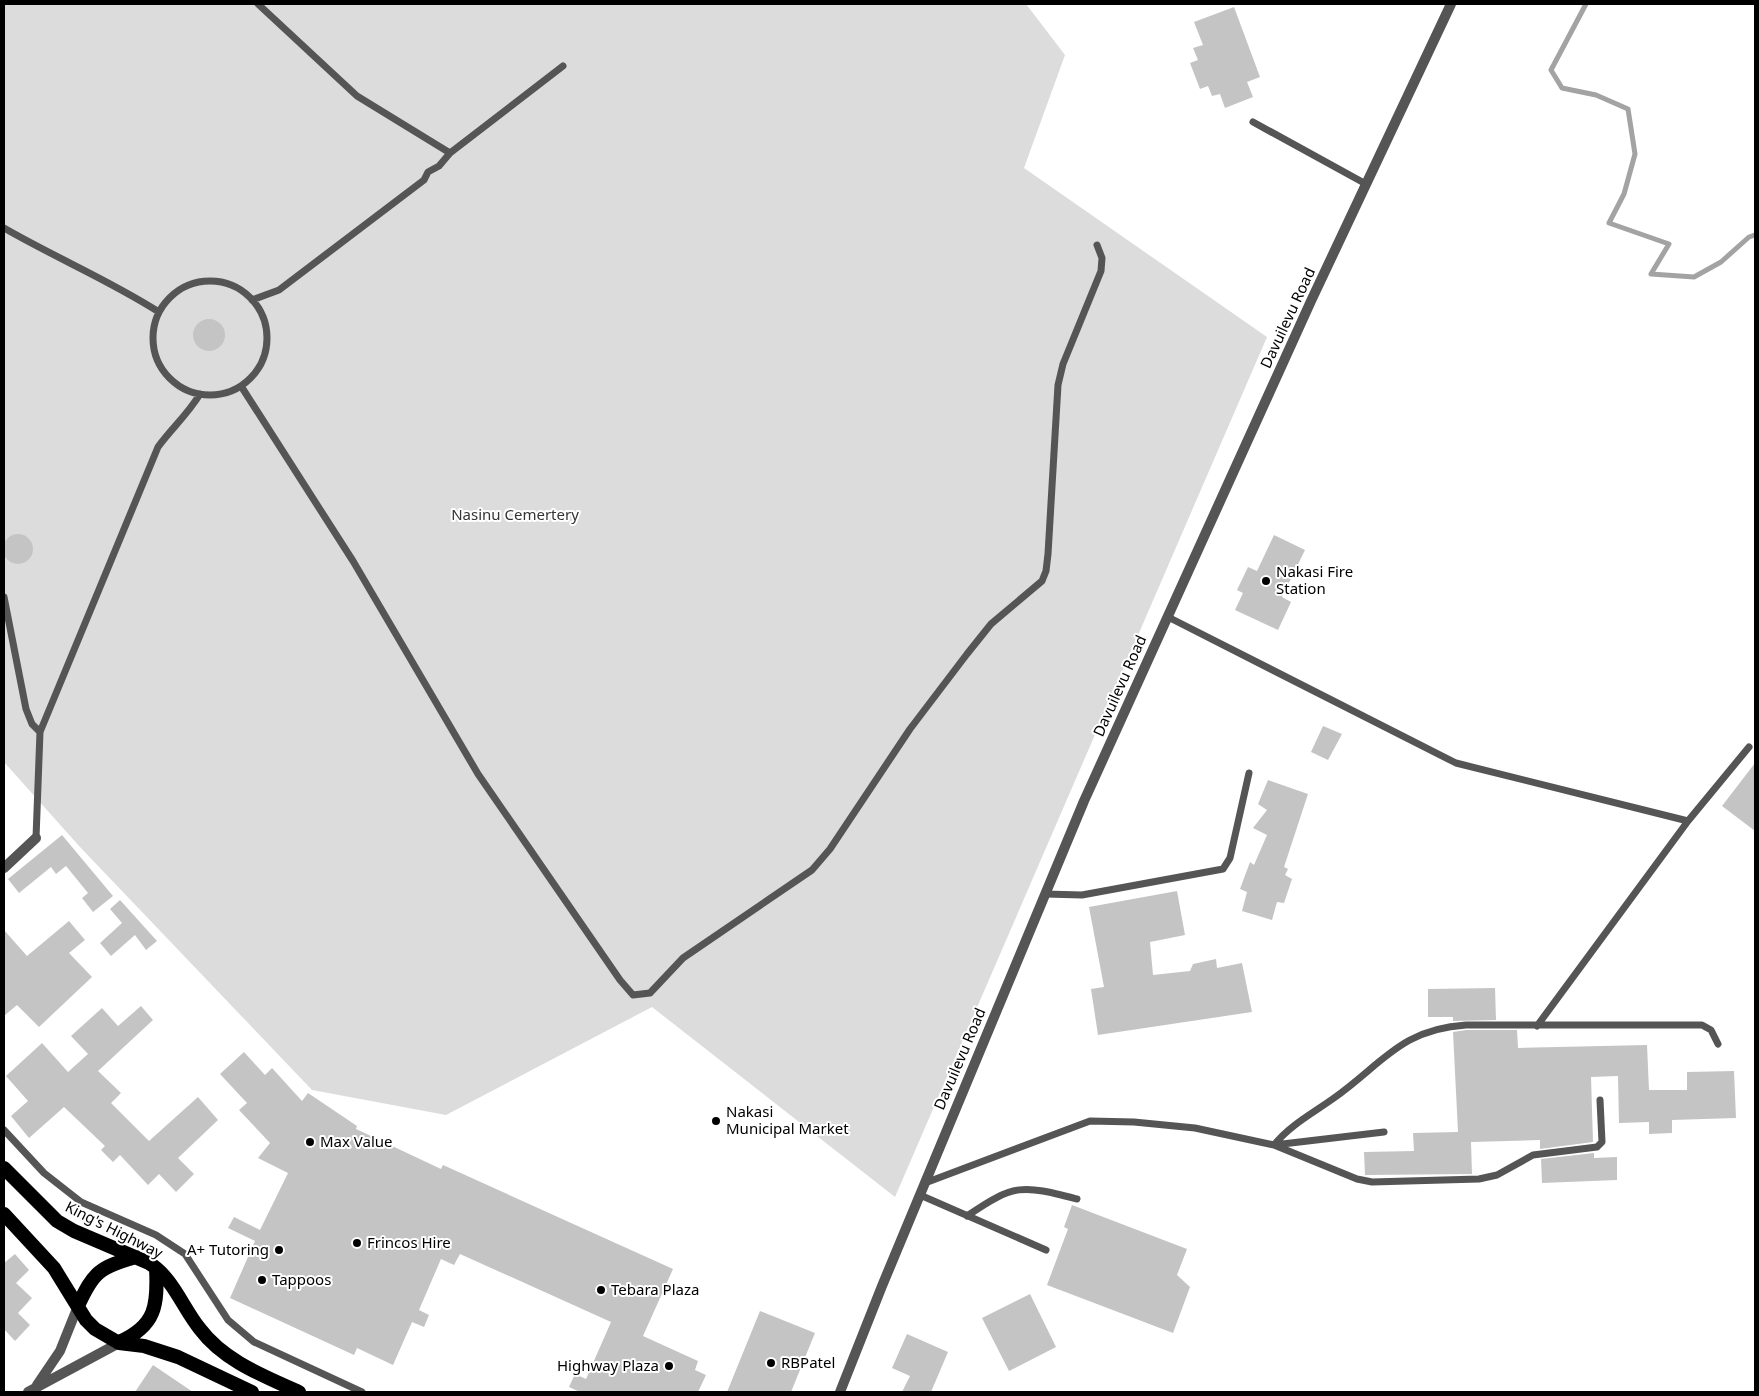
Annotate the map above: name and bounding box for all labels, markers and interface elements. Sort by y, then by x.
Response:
street label: Davuilevu Road [1255,264,1319,371]
park label: Nasinu Cemertery [451,504,579,524]
place label: Nakasi Fire Station [1276,561,1353,598]
marker: Nakasi Fire Station [1260,575,1272,587]
street label: Davuilevu Road [1088,632,1150,739]
street label: Davuilevu Road [929,1005,990,1113]
place label: Nakasi Municipal Market [726,1101,849,1138]
marker: Nakasi Municipal Market [710,1115,722,1127]
place label: Max Value [320,1131,393,1151]
marker: Max Value [304,1136,316,1148]
street label: King's Highway [62,1196,167,1262]
place label: Frincos Hire [367,1232,451,1252]
marker: Frincos Hire [351,1237,363,1249]
place label: A+ Tutoring [187,1239,269,1259]
marker: A+ Tutoring [273,1244,285,1256]
place label: Tappoos [272,1269,331,1289]
marker: Tappoos [256,1274,268,1286]
place label: Tebara Plaza [611,1279,699,1299]
marker: Tebara Plaza [595,1284,607,1296]
place label: RBPatel [781,1352,835,1372]
place label: Highway Plaza [557,1355,659,1375]
marker: RBPatel [765,1357,777,1369]
marker: Highway Plaza [663,1360,675,1372]

